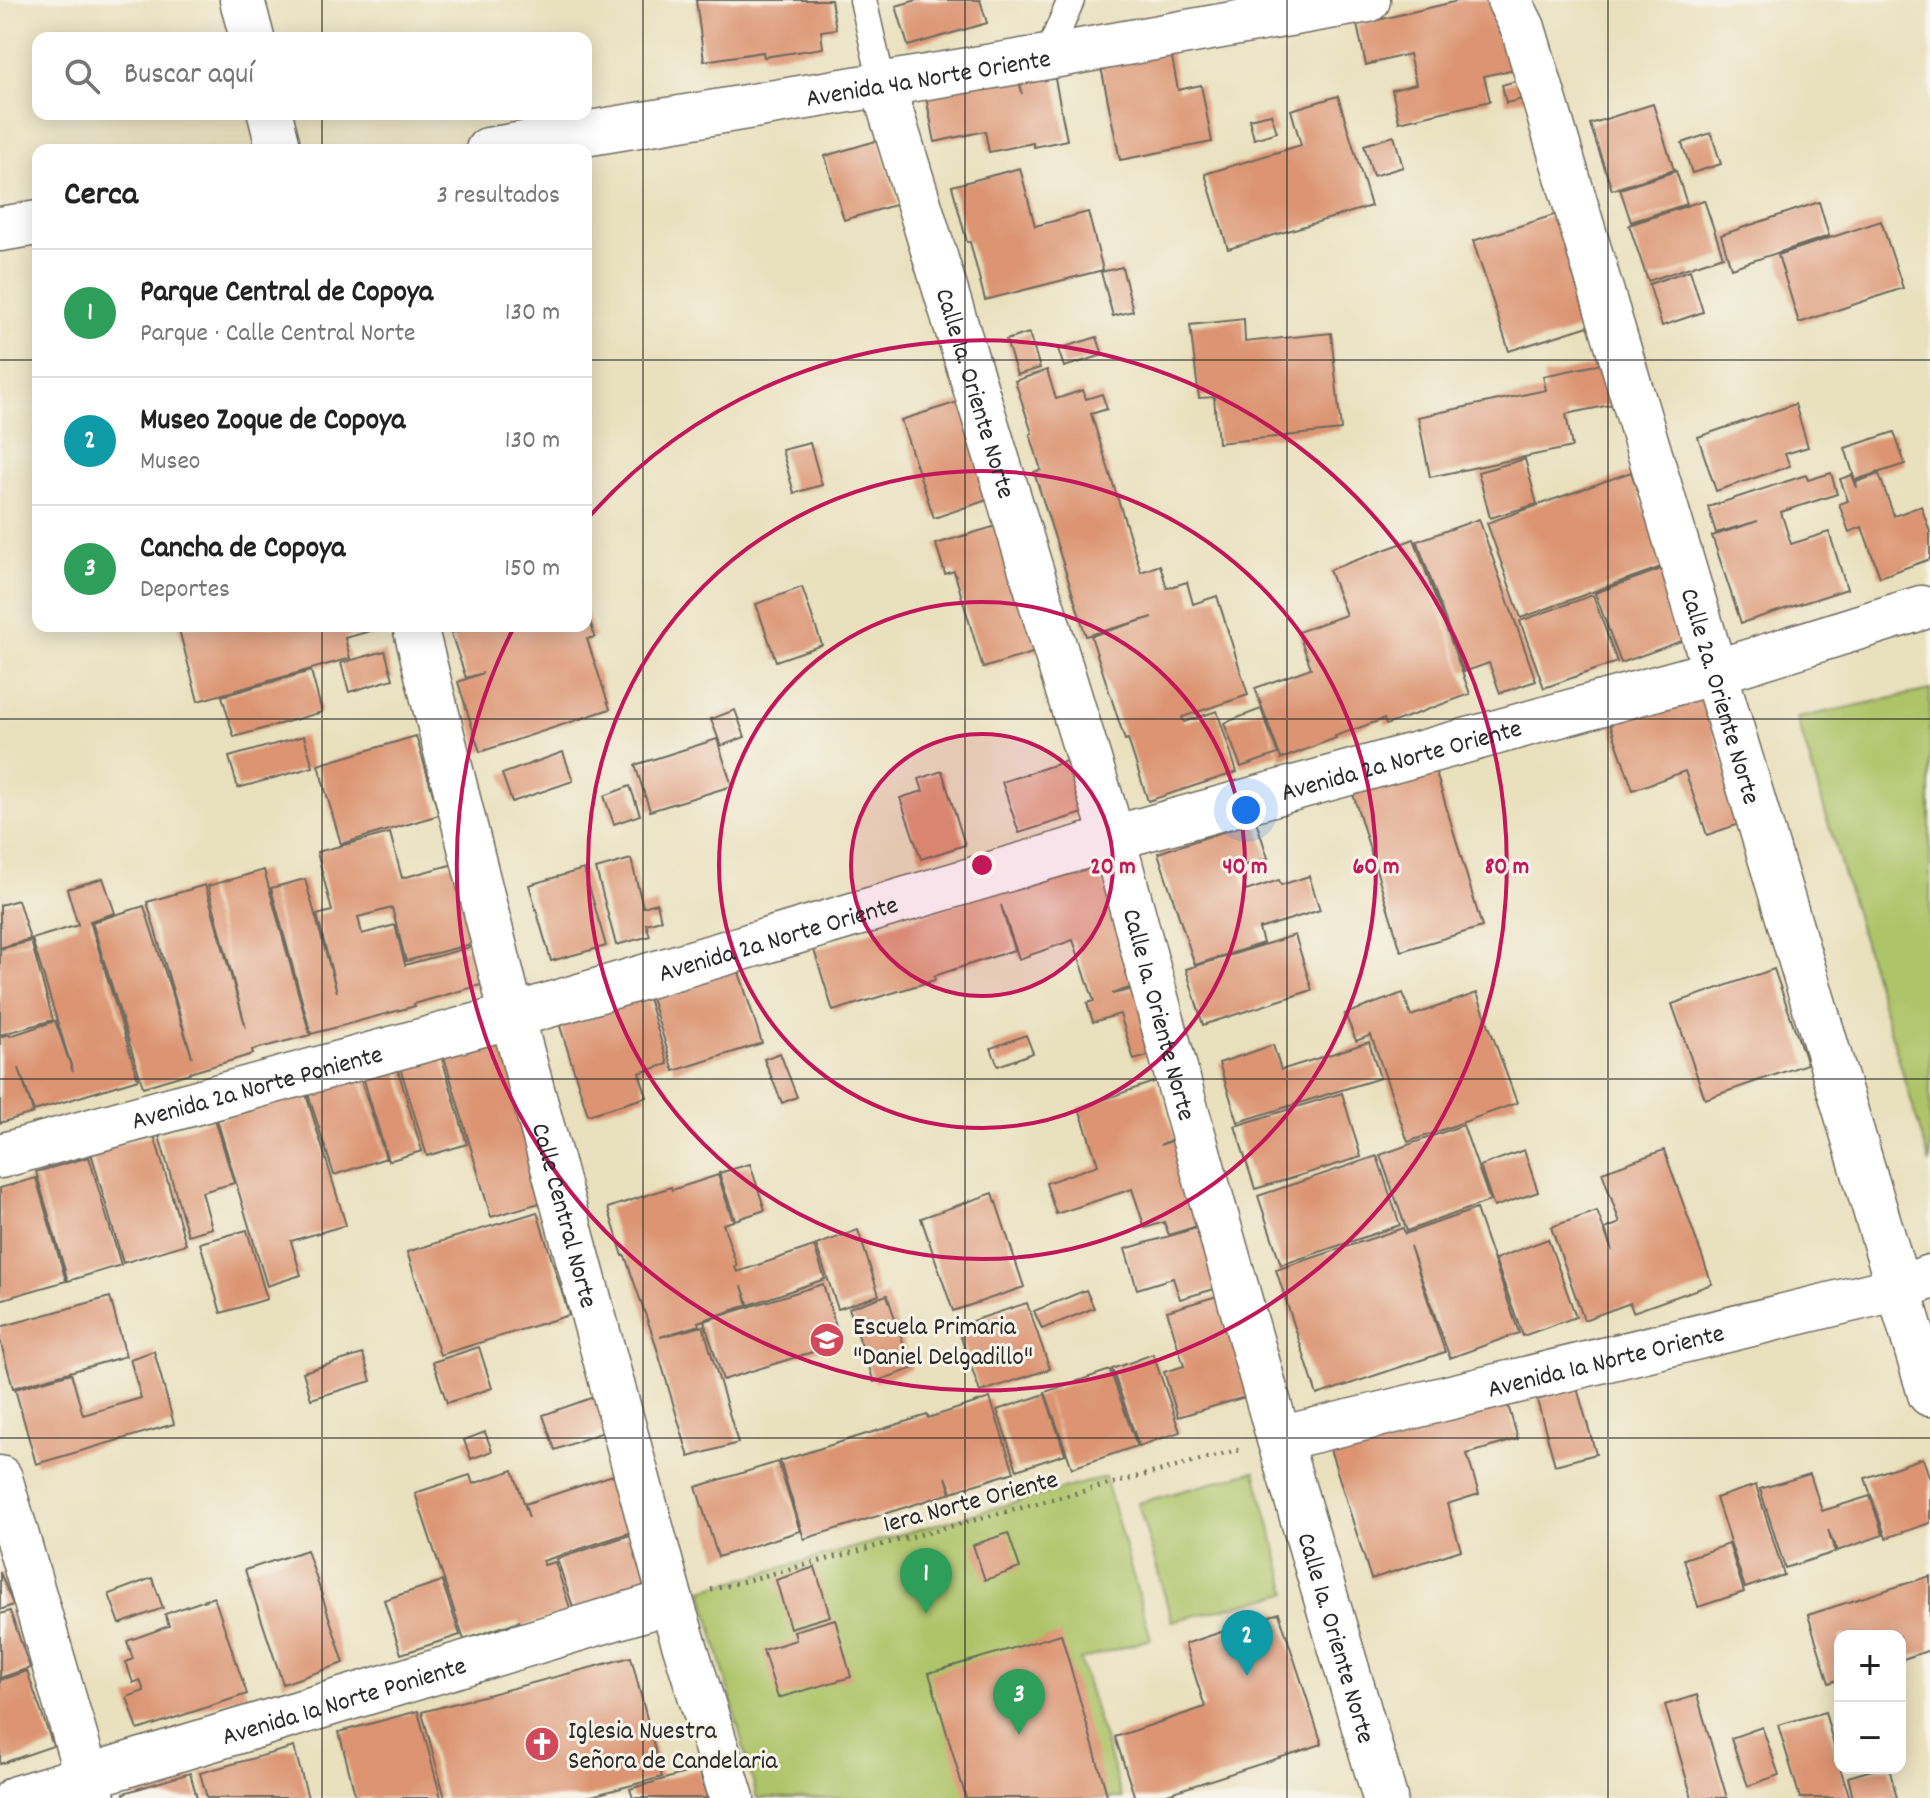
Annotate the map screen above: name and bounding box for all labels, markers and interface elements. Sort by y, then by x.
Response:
search box [32,32,592,120]
street label: Avenida 4a Norte Oriente [803,42,1054,119]
icon: search [60,54,104,98]
text: Buscar aquí [124,55,254,98]
text: Cerca [64,172,138,221]
text: 3 resultados [437,178,560,215]
text: Parque Central de Copoya [140,273,433,316]
street label: Calle 1a. Oriente Norte [924,284,1023,504]
text: 1 [87,295,93,332]
text: 130 m [505,295,560,332]
text: Parque · Calle Central Norte [140,316,416,353]
text: Museo Zoque de Copoya [140,401,405,444]
text: 2 [84,423,96,460]
text: 130 m [505,423,560,460]
text: Museo [140,444,200,481]
text: Cancha de Copoya [140,529,345,572]
text: 3 [84,551,96,588]
text: 150 m [504,551,560,588]
text: Deportes [140,572,230,609]
street label: Calle 2a. Oriente Norte [1669,584,1768,809]
street label: Avenida 2a Norte Oriente [1277,711,1526,813]
your location [1226,790,1266,830]
centre of rings [968,851,996,879]
text: 20 m [1090,851,1136,885]
text: 40 m [1222,851,1268,885]
text: 60 m [1353,851,1399,885]
text: 80 m [1485,851,1529,885]
street label: Avenida 2a Norte Oriente [655,888,903,994]
street label: Calle 1a. Oriente Norte [1111,905,1203,1125]
street label: Avenida 2a Norte Poniente [128,1037,387,1141]
street label: Calle Central Norte [520,1119,605,1312]
place label: Escuela Primaria "Daniel Delgadillo" [853,1310,1033,1377]
street label: Avenida 1a Norte Oriente [1484,1316,1728,1410]
school or university icon: Escuela Primaria "Daniel Delgadillo" [808,1321,846,1359]
street label: 1era Norte Oriente [879,1462,1063,1545]
street label: Calle 1a. Oriente Norte [1286,1529,1383,1748]
pin: 1 [900,1548,952,1614]
pin: 2 [1221,1610,1273,1676]
map controls [1834,1630,1906,1774]
button: + [1834,1630,1906,1702]
street label: Avenida 1a Norte Poniente [218,1649,471,1757]
pin: 3 [993,1669,1045,1735]
button: − [1834,1702,1906,1774]
place label: Iglesia Nuestra Señora de Candelaria [568,1714,778,1781]
church icon: Iglesia Nuestra Señora de Candelaria [523,1725,561,1763]

